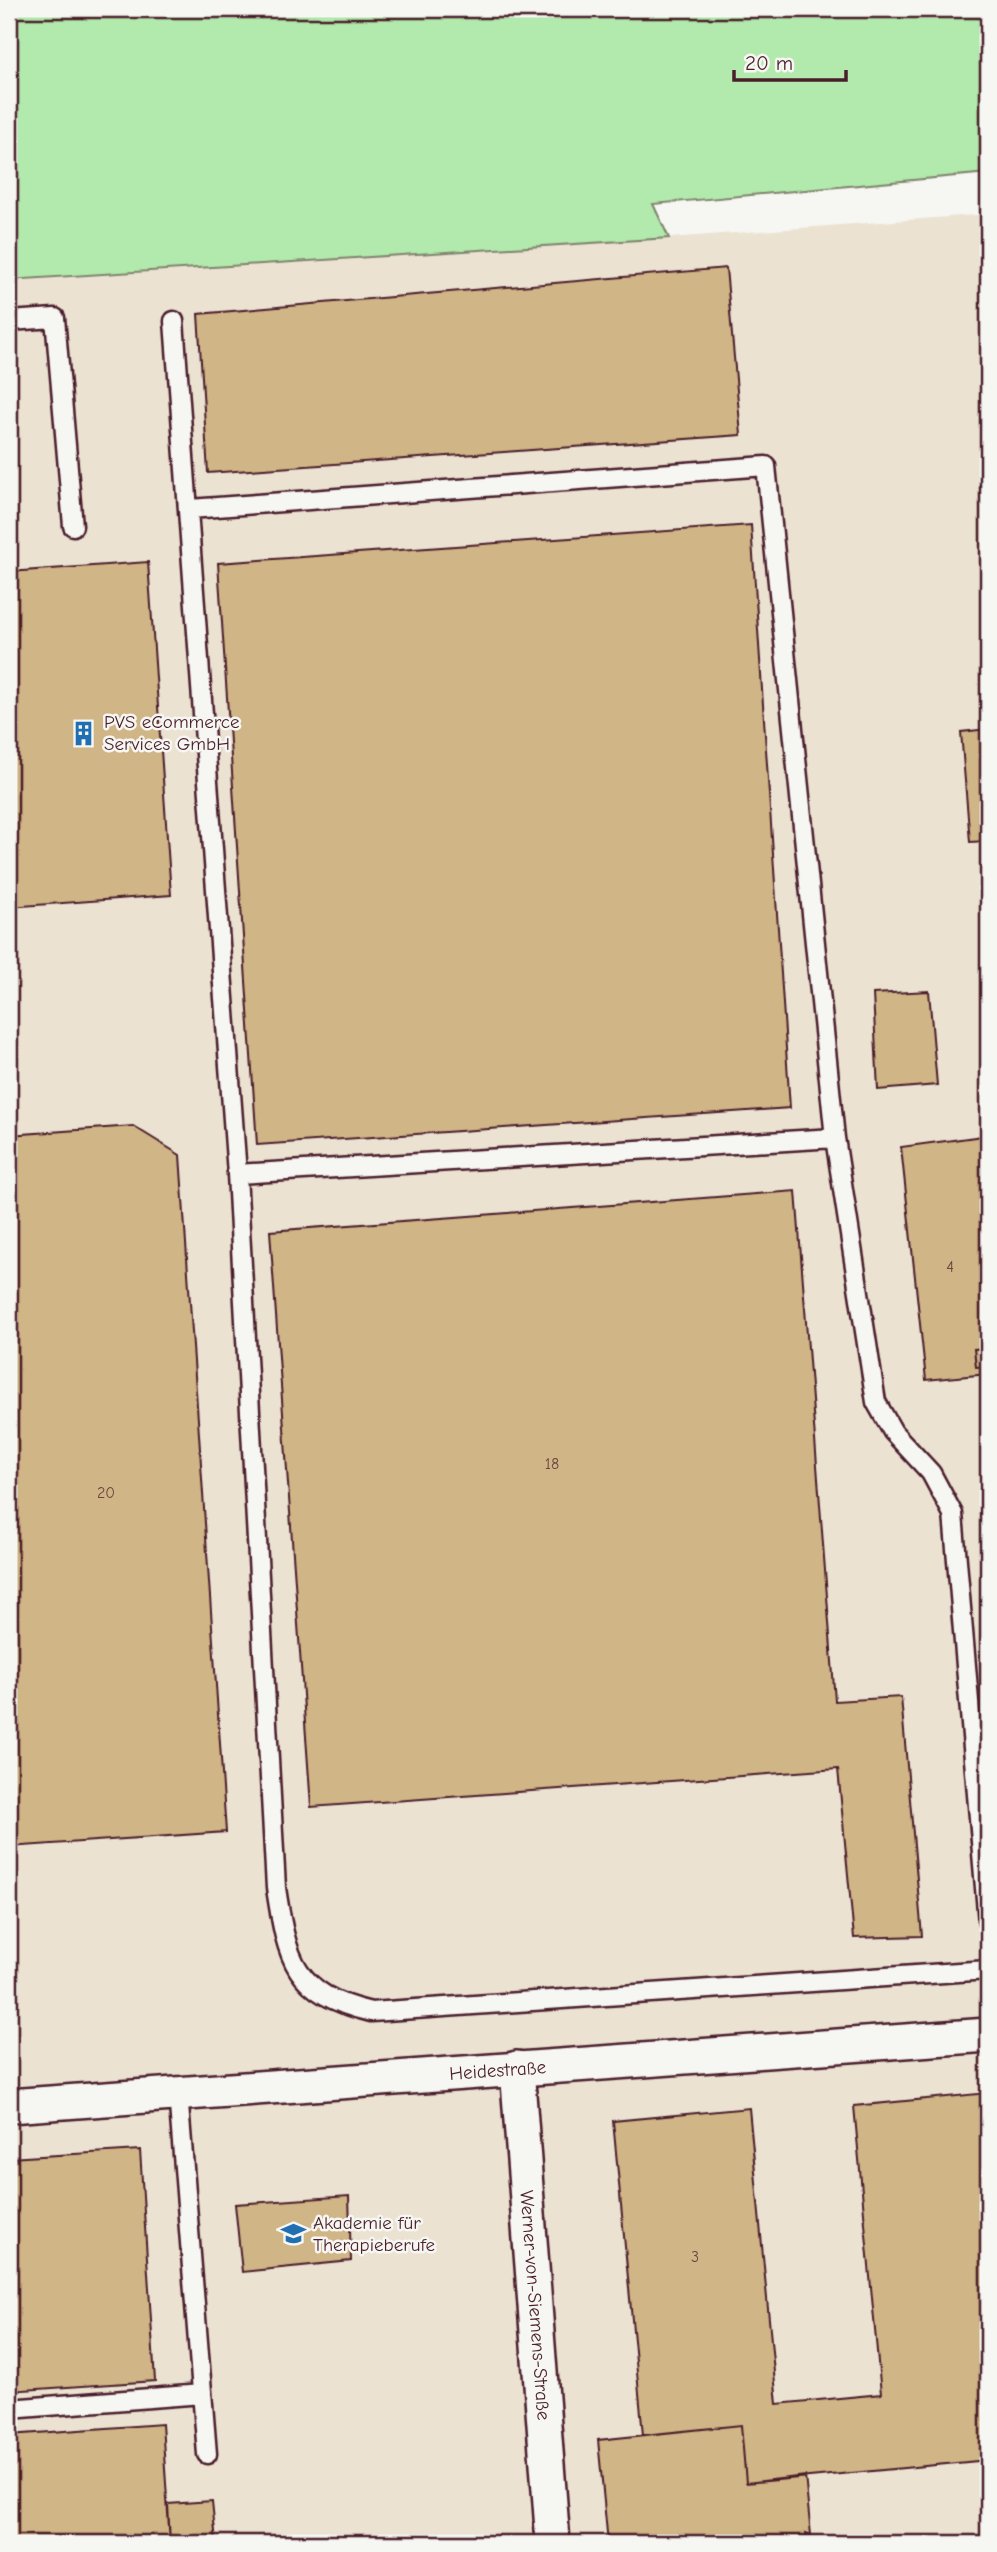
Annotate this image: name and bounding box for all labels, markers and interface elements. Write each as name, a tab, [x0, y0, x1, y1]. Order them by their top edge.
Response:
scale bar	[734, 38, 846, 82]
text: 20 m	[745, 51, 793, 75]
place label: PVS eCommerce Services GmbH	[104, 711, 240, 755]
building icon: PVS eCommerce Services GmbH	[70, 719, 98, 747]
house number: 4	[946, 1258, 954, 1276]
house number: 18	[545, 1455, 559, 1473]
house number: 20	[97, 1484, 115, 1502]
street label: Heidestraße	[449, 2056, 547, 2085]
street label: Werner-von-Siemens-Straße	[515, 2189, 555, 2421]
place label: Akademie für Therapieberufe	[313, 2212, 435, 2256]
school or university icon: Akademie für Therapieberufe	[279, 2220, 307, 2248]
house number: 3	[691, 2248, 699, 2266]

